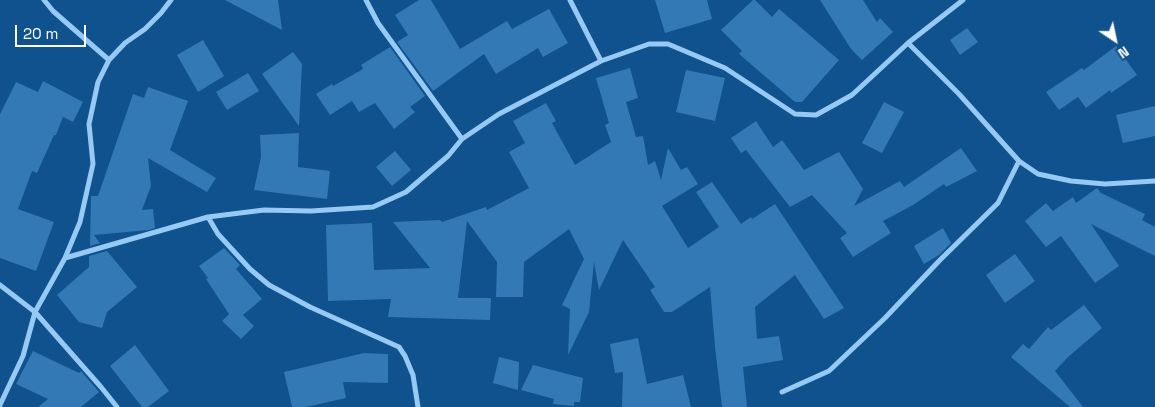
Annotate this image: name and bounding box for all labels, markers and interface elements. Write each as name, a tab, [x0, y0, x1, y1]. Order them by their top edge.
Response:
scale bar	[18, 15, 89, 47]
north arrow	[1090, 15, 1140, 65]
text: 20 m	[23, 24, 58, 43]
text: N	[1114, 42, 1132, 63]

